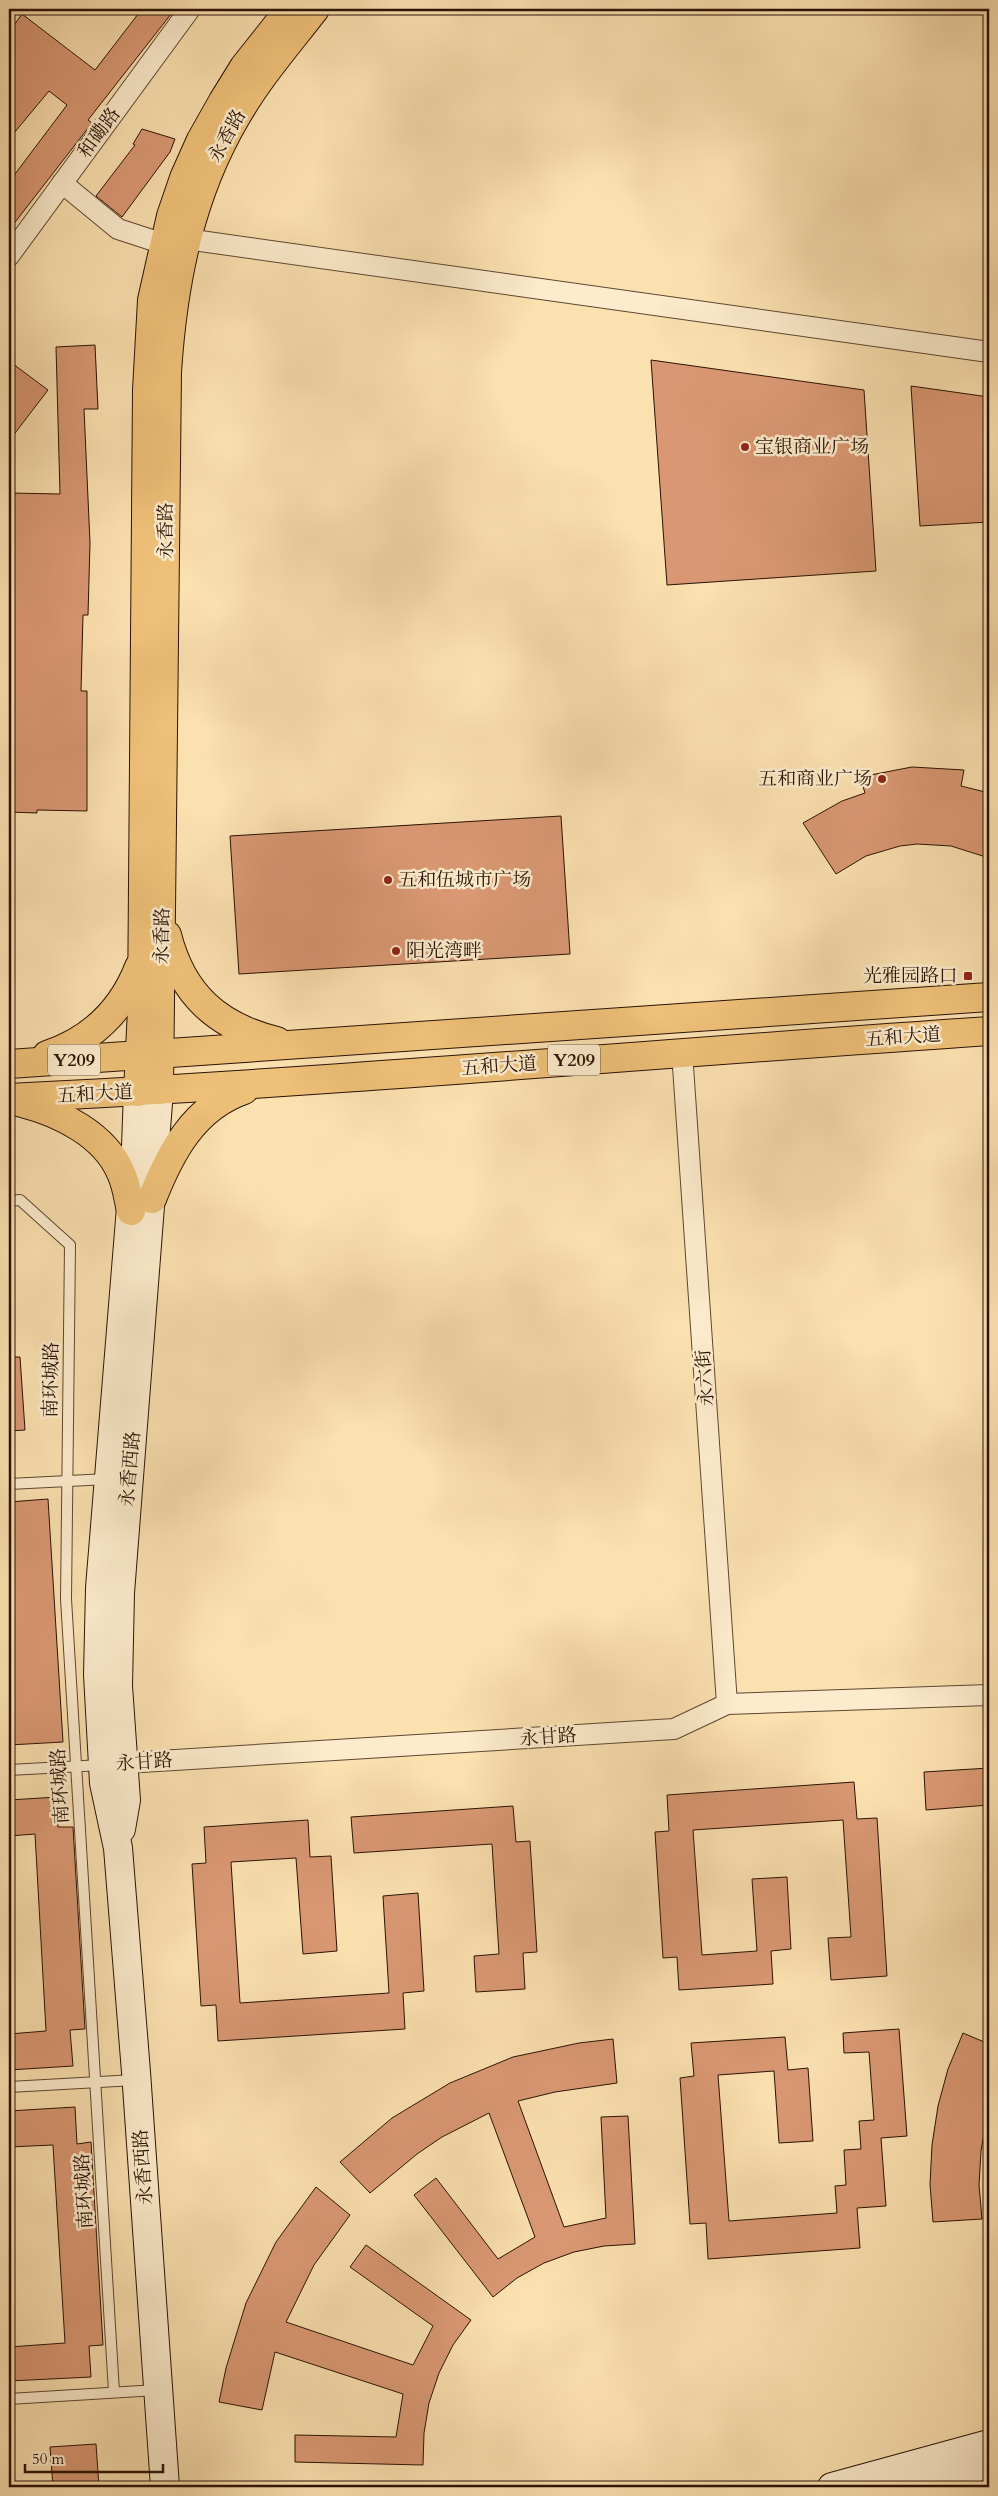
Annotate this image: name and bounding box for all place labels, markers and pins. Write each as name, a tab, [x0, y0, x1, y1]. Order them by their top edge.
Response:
place label: 宝银商业广场	[755, 434, 869, 460]
marker: 宝银商业广场	[739, 441, 751, 453]
place label: 五和商业广场	[758, 766, 872, 792]
marker: 五和商业广场	[876, 773, 888, 785]
place label: 五和伍城市广场	[398, 867, 531, 893]
marker: 五和伍城市广场	[382, 874, 394, 886]
place label: 阳光湾畔	[406, 938, 482, 964]
marker: 阳光湾畔	[390, 945, 402, 957]
place label: 光雅园路口	[863, 963, 958, 989]
marker: 光雅园路口	[962, 970, 974, 982]

